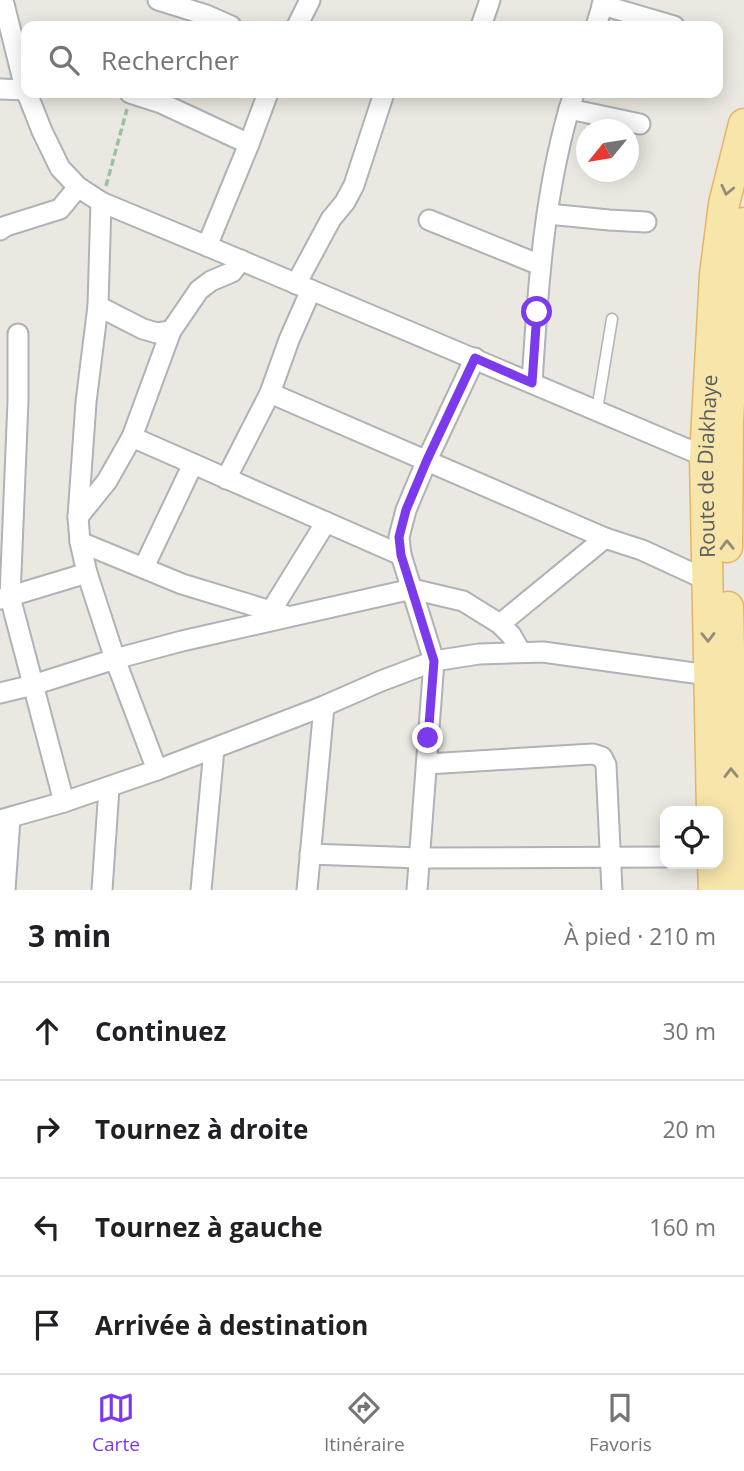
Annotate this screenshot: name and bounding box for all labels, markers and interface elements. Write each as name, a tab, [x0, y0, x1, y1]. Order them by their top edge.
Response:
search box	[21, 21, 723, 98]
icon: search	[45, 41, 83, 79]
text: Rechercher	[101, 42, 239, 78]
north arrow	[576, 119, 639, 182]
one-way arrow	[721, 184, 736, 196]
route start	[521, 296, 552, 327]
street label: Route de Diakhaye	[691, 374, 724, 558]
one-way arrow	[719, 540, 735, 550]
one-way arrow	[700, 632, 716, 643]
route end	[412, 722, 443, 753]
one-way arrow	[724, 767, 739, 778]
map controls	[660, 806, 723, 869]
button: locate	[660, 806, 723, 869]
text: 3 min	[28, 915, 111, 956]
text: À pied · 210 m	[564, 920, 716, 952]
icon: ahead	[28, 1012, 66, 1050]
text: Continuez	[95, 1013, 226, 1049]
text: 30 m	[662, 1015, 716, 1047]
icon: right	[28, 1110, 66, 1148]
text: Tournez à droite	[95, 1111, 308, 1147]
text: 20 m	[662, 1113, 716, 1145]
icon: left	[28, 1208, 66, 1246]
text: Tournez à gauche	[95, 1209, 323, 1245]
text: 160 m	[649, 1211, 716, 1243]
icon: arrive	[28, 1306, 66, 1344]
text: Arrivée à destination	[95, 1307, 368, 1343]
tab: Carte	[92, 1389, 140, 1457]
tab: Itinéraire	[324, 1389, 405, 1457]
tab: Favoris	[589, 1389, 652, 1457]

